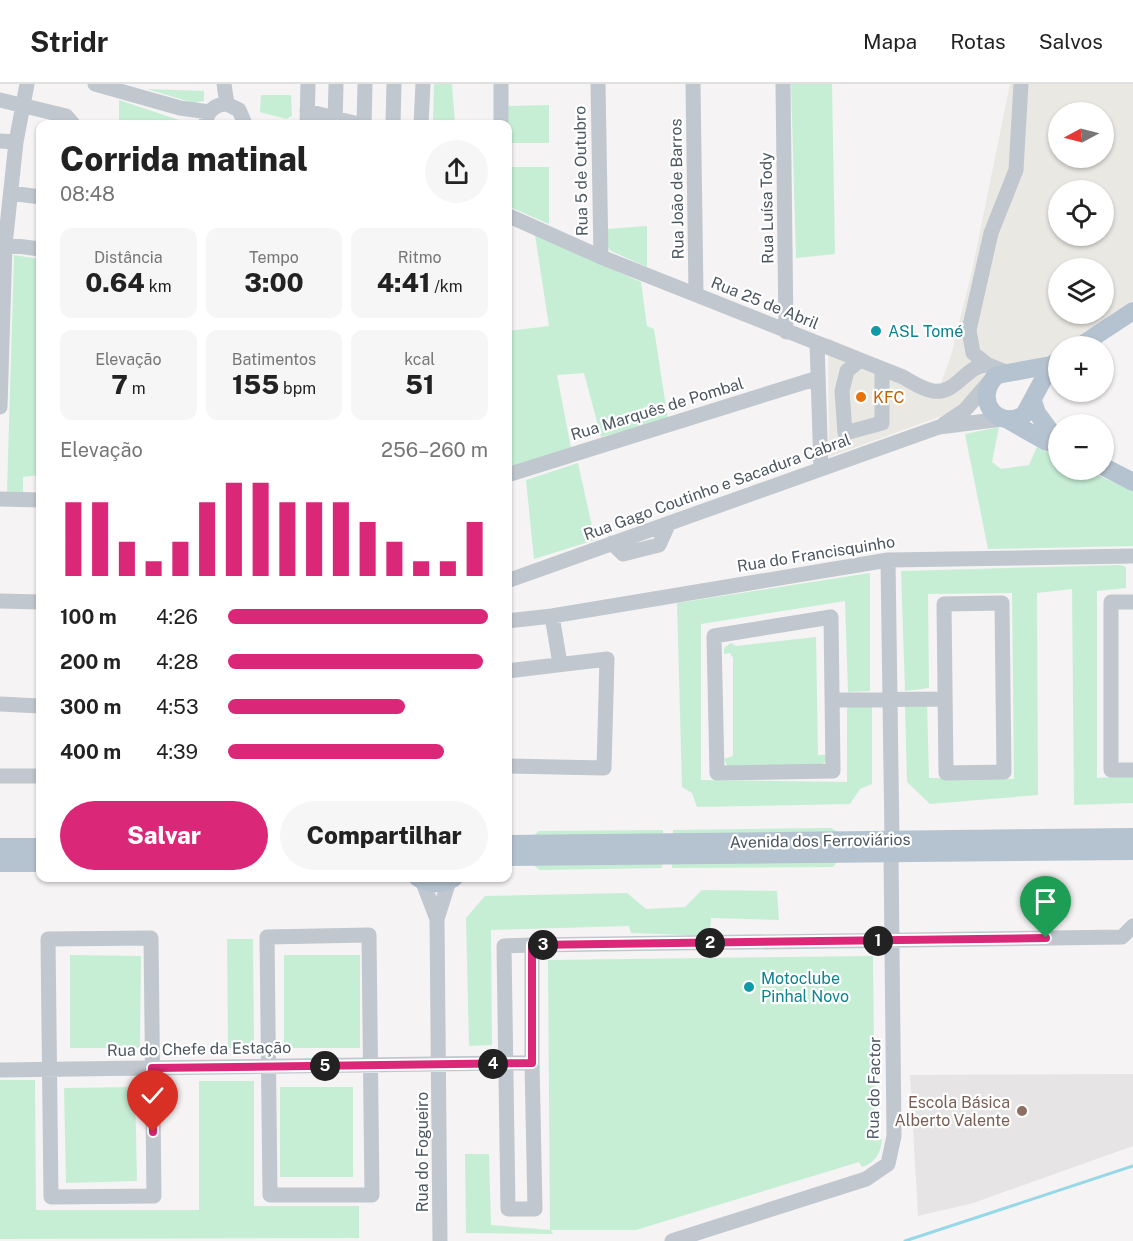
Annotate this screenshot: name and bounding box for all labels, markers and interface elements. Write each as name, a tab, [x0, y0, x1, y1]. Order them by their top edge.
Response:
text: Stridr	[30, 25, 108, 58]
text: Mapa	[863, 29, 917, 54]
text: Rotas	[950, 29, 1006, 54]
text: Salvos	[1039, 29, 1103, 54]
north arrow	[1048, 102, 1114, 168]
map controls	[1048, 102, 1114, 480]
street label: Rua 5 de Outubro	[570, 106, 592, 236]
street label: Rua João de Barros	[666, 118, 688, 260]
text: Corrida matinal	[60, 140, 308, 178]
button: share	[425, 140, 488, 203]
street label: Rua Luísa Tody	[757, 152, 777, 264]
button: locate	[1048, 180, 1114, 246]
text: 08:48	[60, 182, 115, 206]
text: Distância	[94, 248, 163, 267]
text: Tempo	[249, 248, 299, 267]
text: Ritmo	[398, 248, 442, 267]
button: layers	[1048, 258, 1114, 324]
text: 0.64	[85, 267, 145, 298]
text: 3:00	[244, 267, 304, 298]
text: 4:41	[377, 267, 430, 298]
street label: Rua 25 de Abril	[708, 273, 822, 333]
text: km	[145, 277, 171, 296]
text: /km	[430, 277, 463, 296]
place label: ASL Tomé	[888, 322, 963, 341]
marker: ASL Tomé	[869, 324, 883, 338]
button: +	[1048, 336, 1114, 402]
text: Elevação	[95, 350, 161, 369]
text: Batimentos	[232, 350, 316, 369]
text: kcal	[404, 350, 435, 369]
text: 7	[111, 369, 128, 400]
text: 155	[232, 369, 279, 400]
text: 51	[405, 369, 434, 400]
street label: Rua Marquês de Pombal	[568, 374, 746, 444]
text: m	[128, 379, 145, 398]
text: bpm	[279, 379, 316, 398]
place label: KFC	[873, 388, 904, 407]
marker: KFC	[854, 390, 868, 404]
button: −	[1048, 414, 1114, 480]
street label: Rua Gago Coutinho e Sacadura Cabral	[581, 430, 853, 544]
text: Elevação	[60, 438, 143, 462]
text: 256–260 m	[381, 438, 488, 462]
street label: Rua do Francisquinho	[736, 532, 896, 576]
text: 100 m	[60, 605, 117, 629]
text: 4:26	[156, 605, 198, 629]
text: 200 m	[60, 650, 121, 674]
text: 4:28	[156, 650, 198, 674]
text: 300 m	[60, 695, 121, 719]
text: 4:53	[156, 695, 199, 719]
text: 400 m	[60, 740, 121, 764]
text: 4:39	[156, 740, 198, 764]
button: Salvar	[60, 801, 268, 870]
button: Compartilhar	[280, 801, 488, 870]
street label: Avenida dos Ferroviários	[729, 830, 911, 852]
pin	[1020, 876, 1071, 938]
icon: arrive	[1029, 885, 1062, 918]
pin: 1	[863, 926, 893, 956]
pin: 2	[695, 928, 725, 958]
pin: 3	[528, 930, 558, 960]
text: 1	[875, 931, 881, 950]
text: 2	[705, 933, 715, 952]
text: 3	[538, 935, 548, 954]
place label: Motoclube Pinhal Novo	[761, 969, 849, 1006]
marker: Motoclube Pinhal Novo	[742, 980, 756, 994]
street label: Rua do Factor	[864, 1036, 884, 1140]
street label: Rua do Chefe da Estação	[107, 1038, 291, 1060]
pin: 4	[478, 1049, 508, 1079]
pin: 5	[310, 1051, 340, 1081]
text: 4	[488, 1054, 498, 1073]
text: 5	[320, 1056, 330, 1075]
pin	[127, 1070, 178, 1132]
icon: check	[136, 1079, 169, 1112]
street label: Rua do Fogueiro	[413, 1092, 432, 1212]
place label: Escola Básica Alberto Valente	[894, 1093, 1010, 1130]
marker: Escola Básica Alberto Valente	[1015, 1104, 1029, 1118]

